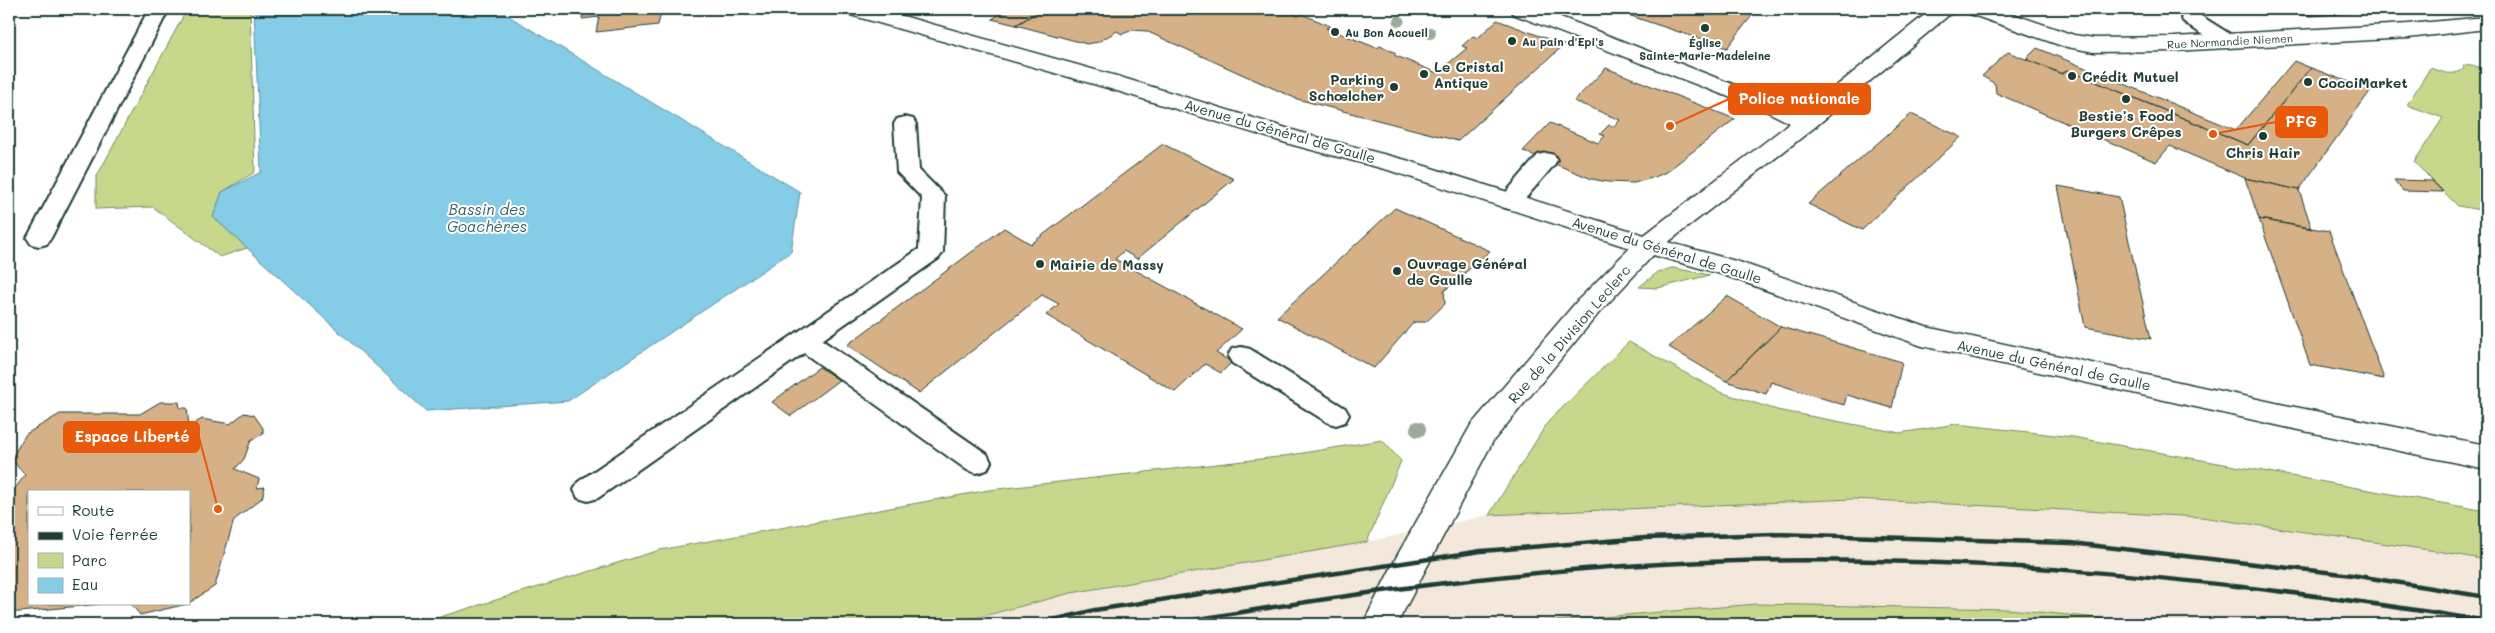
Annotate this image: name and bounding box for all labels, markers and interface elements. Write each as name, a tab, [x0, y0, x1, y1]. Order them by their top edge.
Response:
marker: Église Sainte-Marie-Madeleine	[1699, 22, 1711, 34]
place label: Au Bon Accueil	[1345, 25, 1428, 40]
marker: Au Bon Accueil	[1329, 26, 1341, 38]
street label: Rue Normandie Niemen	[2167, 30, 2293, 52]
place label: Au pain d'Epi's	[1522, 34, 1604, 49]
marker: Au pain d'Epi's	[1506, 35, 1518, 47]
place label: Église Sainte-Marie-Madeleine	[1639, 35, 1771, 63]
place label: Le Cristal Antique	[1434, 57, 1504, 92]
place label: Crédit Mutuel	[2082, 67, 2179, 86]
marker: Le Cristal Antique	[1418, 68, 1430, 80]
place label: Parking Schœlcher	[1309, 70, 1384, 105]
marker: Crédit Mutuel	[2066, 70, 2078, 82]
place label: CocciMarket	[2318, 73, 2408, 92]
marker: CocciMarket	[2302, 76, 2314, 88]
marker: Parking Schœlcher	[1388, 81, 1400, 93]
callout: Police nationale	[1729, 84, 1870, 114]
text: Police nationale	[1738, 88, 1860, 108]
marker: Bestie’s Food Burgers Crêpes	[2120, 93, 2132, 105]
street label: Avenue du Général de Gaulle	[1182, 95, 1378, 167]
place label: Bestie’s Food Burgers Crêpes	[2070, 106, 2182, 141]
callout: PFG	[2276, 107, 2327, 137]
text: PFG	[2285, 111, 2317, 131]
marker: Chris Hair	[2257, 130, 2269, 142]
place label: Chris Hair	[2226, 143, 2300, 162]
water label: Bassin des Goachères	[447, 199, 527, 236]
street label: Avenue du Général de Gaulle	[1570, 212, 1764, 288]
place label: Ouvrage Général de Gaulle	[1407, 254, 1527, 289]
place label: Mairie de Massy	[1050, 255, 1164, 274]
marker: Mairie de Massy	[1034, 258, 1046, 270]
street label: Rue de la Division Leclerc	[1504, 261, 1634, 407]
marker: Ouvrage Général de Gaulle	[1391, 265, 1403, 277]
street label: Avenue du Général de Gaulle	[1955, 335, 2153, 395]
callout: Espace Liberté	[64, 422, 199, 452]
text: Espace Liberté	[75, 426, 189, 446]
legend	[28, 490, 190, 606]
text: Route	[72, 500, 115, 520]
text: Voie ferrée	[72, 524, 158, 544]
text: Parc	[72, 550, 107, 570]
text: Eau	[72, 574, 98, 594]

